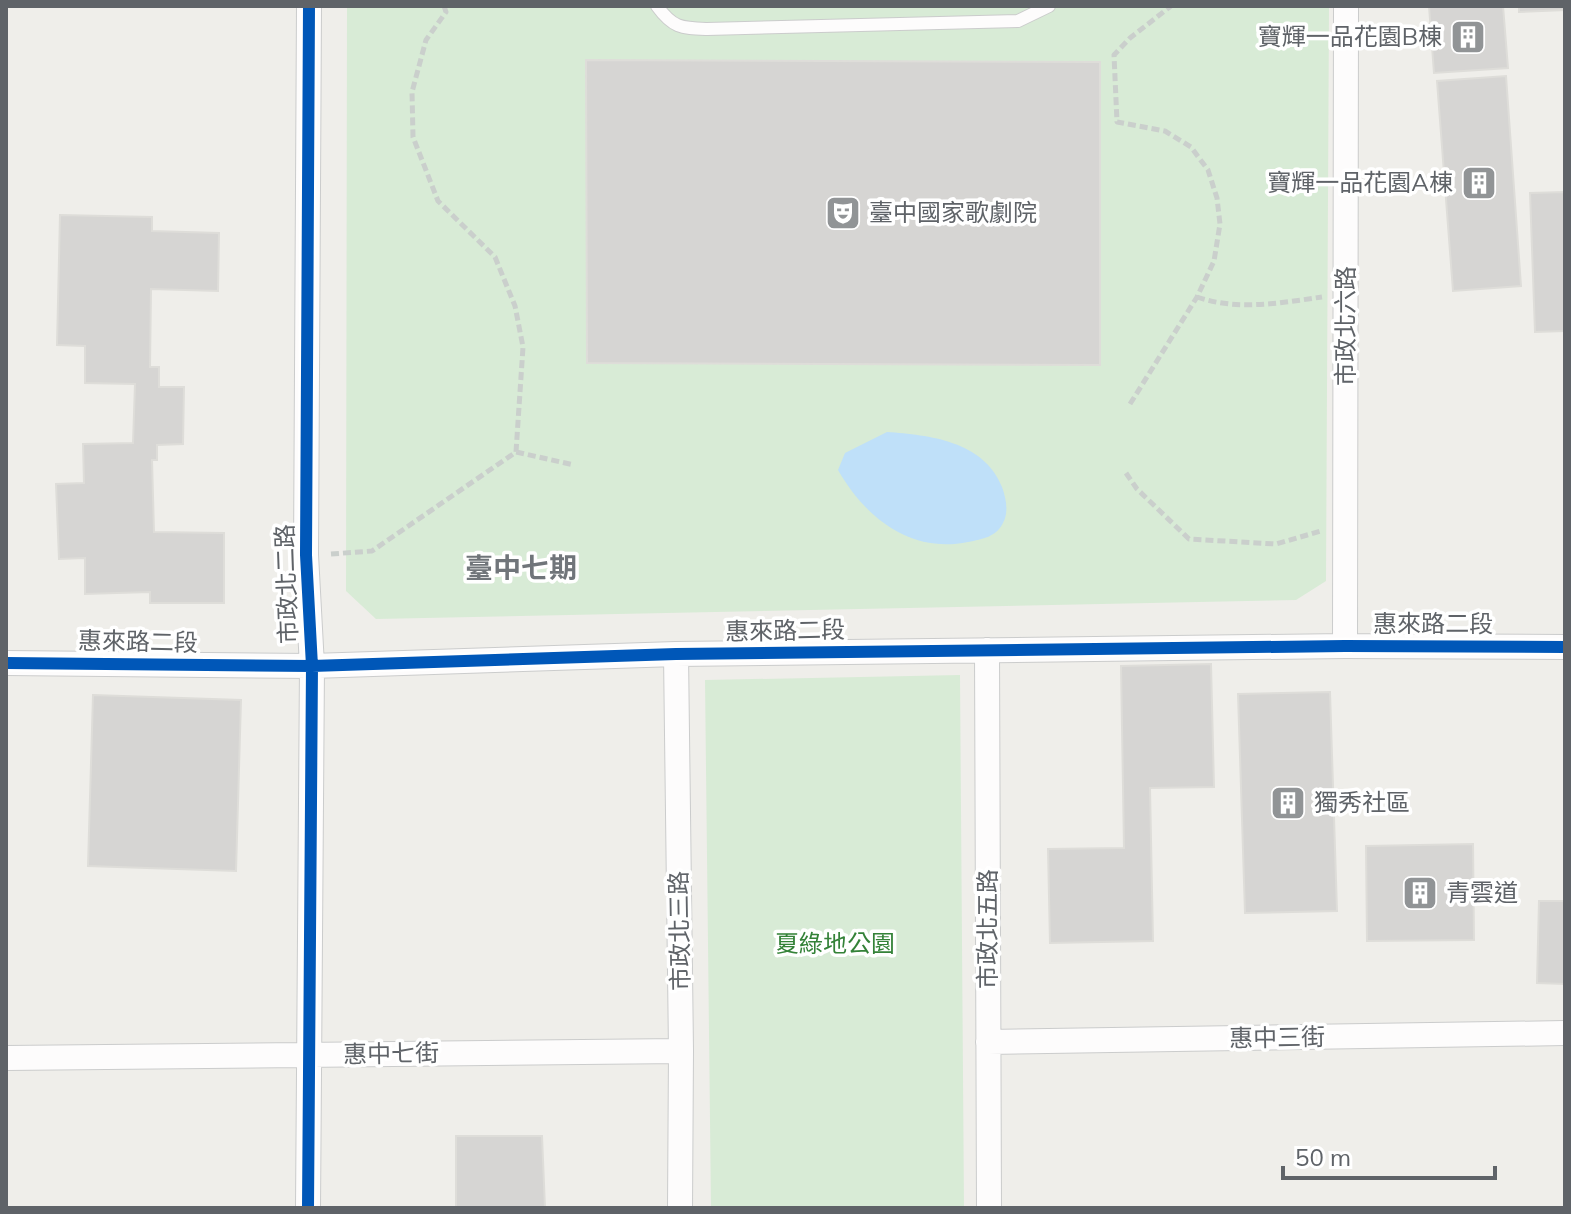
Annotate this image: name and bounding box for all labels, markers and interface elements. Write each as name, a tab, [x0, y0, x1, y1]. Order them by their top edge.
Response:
building icon: 寶輝一品花園B棟	[1449, 18, 1487, 56]
place label: 寶輝一品花園B棟	[1258, 21, 1442, 51]
building icon: 寶輝一品花園A棟	[1460, 164, 1498, 202]
place label: 寶輝一品花園A棟	[1267, 167, 1453, 197]
theatre icon: 臺中國家歌劇院	[824, 194, 862, 232]
place label: 臺中國家歌劇院	[869, 197, 1037, 227]
street label: 市政北六路	[1330, 266, 1360, 386]
street label: 市政北二路	[269, 524, 303, 645]
district label: 臺中七期	[465, 550, 577, 585]
street label: 惠來路二段	[1373, 608, 1493, 638]
street label: 惠來路二段	[725, 614, 845, 646]
street label: 惠來路二段	[78, 625, 198, 657]
building icon: 獨秀社區	[1269, 784, 1307, 822]
place label: 獨秀社區	[1314, 787, 1410, 817]
street label: 市政北五路	[972, 869, 1002, 989]
street label: 市政北三路	[663, 871, 695, 991]
building icon: 青雲道	[1401, 874, 1439, 912]
place label: 青雲道	[1446, 877, 1518, 907]
park label: 夏綠地公園	[775, 928, 895, 958]
street label: 惠中三街	[1229, 1021, 1325, 1053]
street label: 惠中七街	[343, 1037, 439, 1069]
scale bar	[1283, 1130, 1495, 1180]
text: 50 m	[1295, 1142, 1351, 1172]

